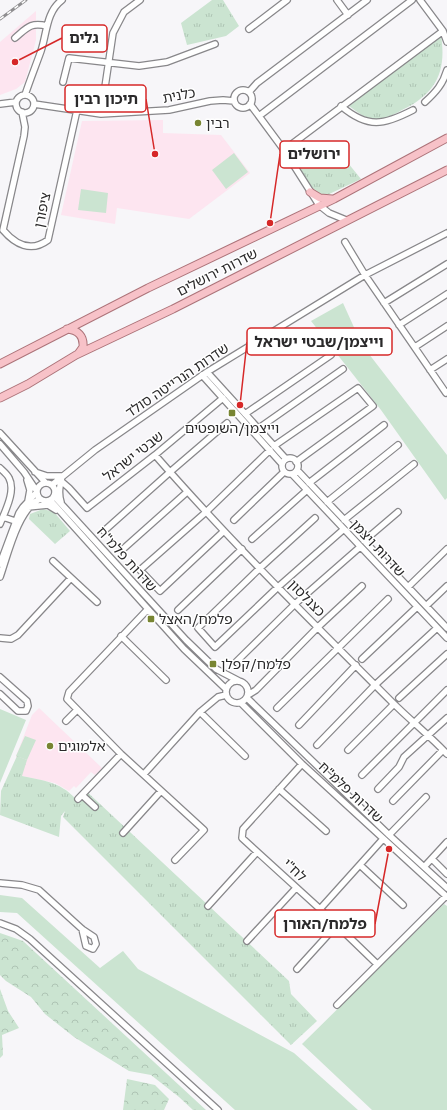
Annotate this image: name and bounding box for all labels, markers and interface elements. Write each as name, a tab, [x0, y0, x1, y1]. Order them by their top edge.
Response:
callout: גלים	[62, 25, 107, 52]
text: גלים	[69, 28, 99, 46]
street label: כלנית	[161, 83, 197, 106]
callout: תיכון רבין	[65, 85, 146, 112]
text: תיכון רבין	[74, 89, 138, 107]
place label: רבין	[206, 114, 230, 131]
marker: רבין	[193, 118, 203, 128]
callout: ירושלים	[280, 141, 349, 168]
text: ירושלים	[287, 144, 341, 162]
street label: ציפורן	[29, 190, 54, 229]
street label: שדרות ירושלים	[174, 244, 260, 299]
callout: וייצמן/שבטי ישראל	[247, 328, 392, 355]
text: וייצמן/שבטי ישראל	[254, 332, 384, 350]
street label: שדרות הנרייטה סולד	[122, 339, 232, 420]
marker: וייצמן/השופטים	[227, 408, 237, 418]
place label: וייצמן/השופטים	[185, 419, 279, 436]
street label: שבטי ישראל	[99, 427, 166, 484]
street label: שדרות ויצמן	[348, 516, 409, 580]
street label: שדרות פלמ"ח	[94, 523, 161, 595]
street label: כצנלסון	[285, 576, 329, 620]
place label: פלמח/האצל	[159, 610, 233, 627]
marker: פלמח/האצל	[146, 614, 156, 624]
place label: פלמח/קפלן	[221, 655, 291, 672]
marker: פלמח/קפלן	[208, 659, 218, 669]
place label: אלמוגים	[58, 737, 106, 754]
marker: אלמוגים	[45, 741, 55, 751]
street label: שדרות פלמ"ח	[316, 758, 387, 826]
street label: לח"י	[280, 854, 311, 885]
callout: פלמח/האורן	[275, 910, 375, 937]
text: פלמח/האורן	[283, 914, 367, 932]

